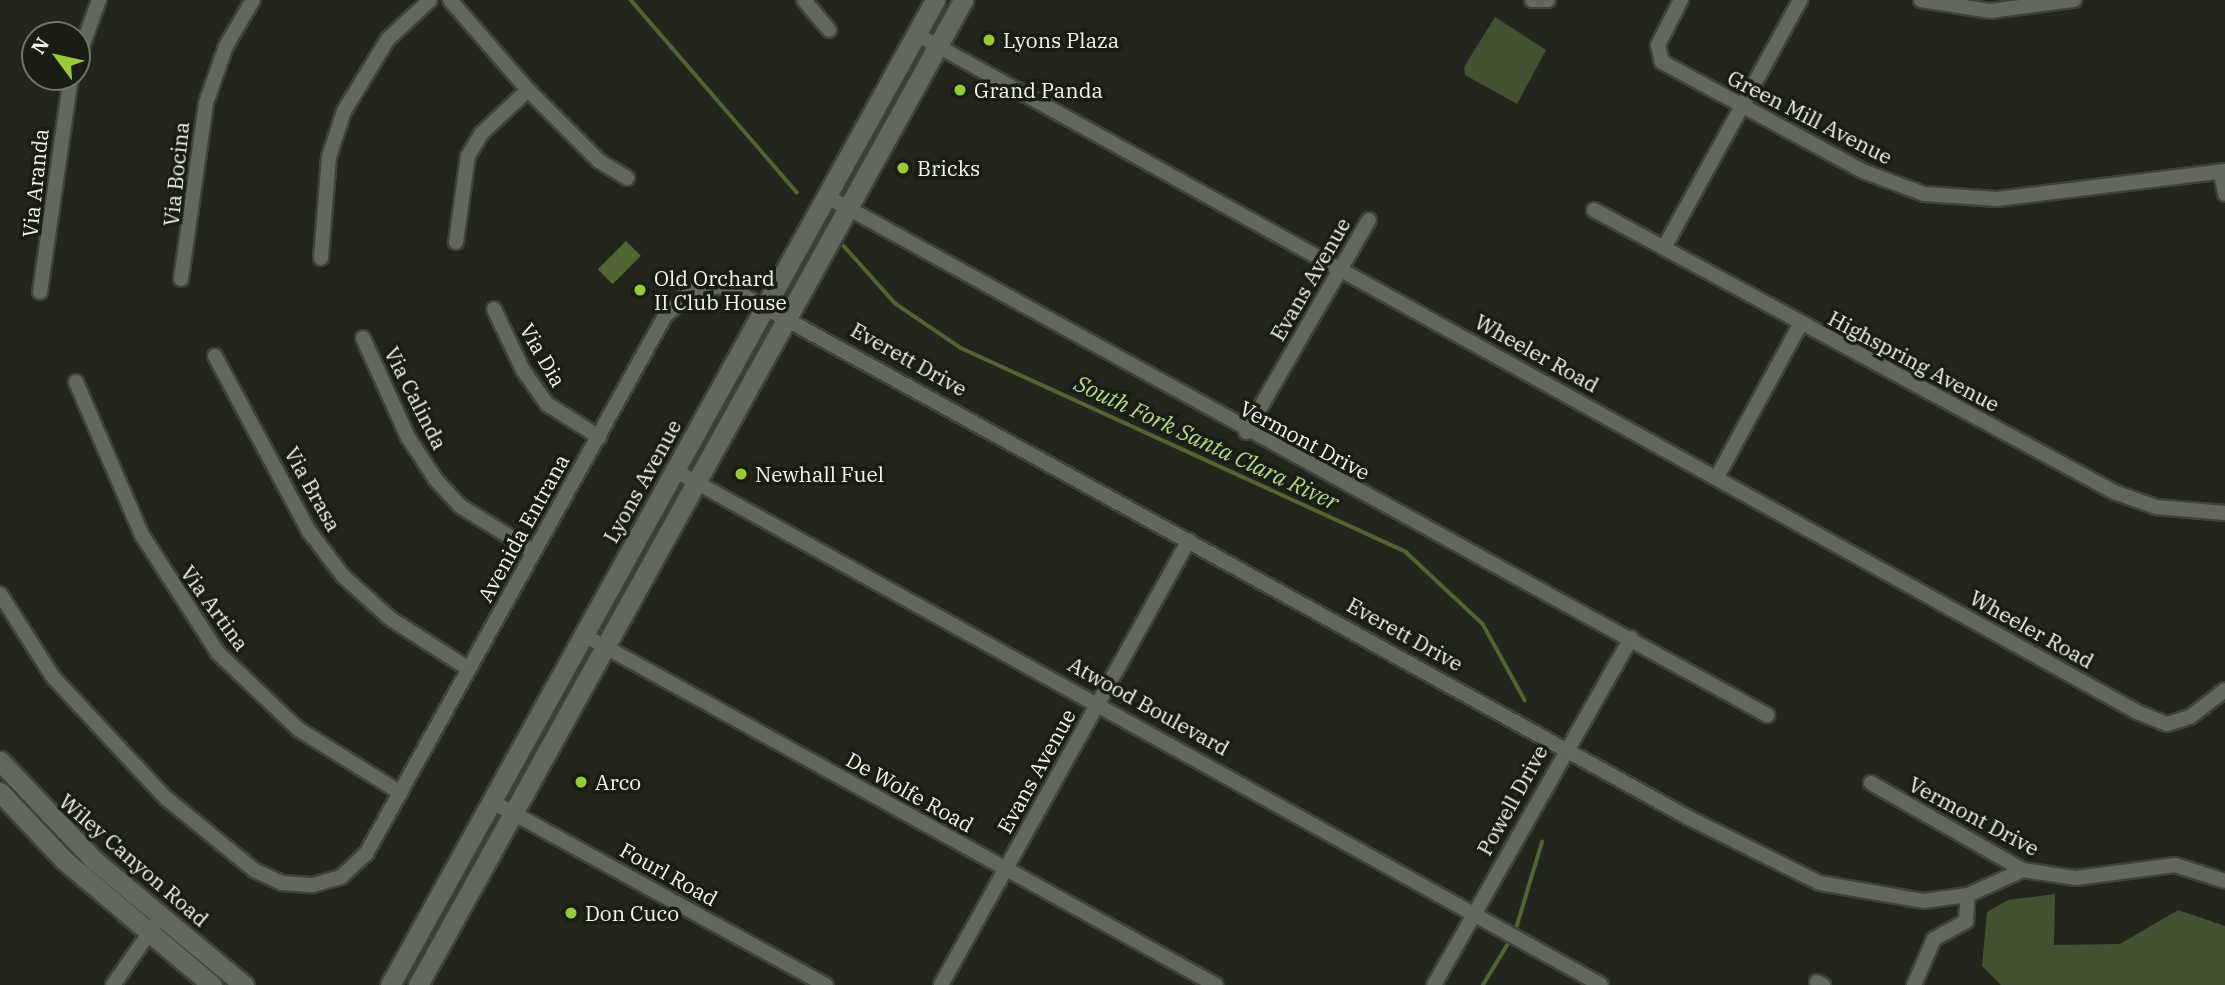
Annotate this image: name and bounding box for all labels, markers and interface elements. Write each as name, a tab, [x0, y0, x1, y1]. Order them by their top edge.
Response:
north arrow	[21, 21, 91, 91]
place label: Lyons Plaza	[1003, 27, 1119, 53]
marker: Lyons Plaza	[981, 32, 997, 48]
text: N	[26, 33, 54, 58]
street label: Green Mill Avenue	[1723, 65, 1897, 169]
place label: Grand Panda	[974, 77, 1103, 103]
marker: Grand Panda	[952, 82, 968, 98]
street label: Via Bocina	[158, 121, 194, 227]
street label: Via Aranda	[17, 127, 53, 239]
place label: Bricks	[917, 155, 980, 181]
marker: Bricks	[895, 160, 911, 176]
street label: Evans Avenue	[1265, 213, 1355, 345]
place label: Old Orchard II Club House	[654, 265, 787, 315]
marker: Old Orchard II Club House	[632, 282, 648, 298]
street label: Highspring Avenue	[1824, 305, 2004, 417]
street label: Wheeler Road	[1471, 309, 1603, 397]
street label: Everett Drive	[847, 317, 971, 401]
street label: Via Dia	[515, 319, 571, 391]
street label: Via Calinda	[379, 342, 453, 454]
water label: South Fork Santa Clara River	[1070, 369, 1344, 515]
street label: Vermont Drive	[1236, 395, 1374, 485]
street label: Lyons Avenue	[598, 415, 686, 547]
street label: Via Brasa	[279, 442, 347, 536]
street label: Avenida Entrana	[472, 450, 574, 606]
place label: Newhall Fuel	[755, 461, 884, 487]
marker: Newhall Fuel	[733, 466, 749, 482]
street label: Via Artina	[176, 560, 254, 656]
street label: Wheeler Road	[1966, 585, 2098, 673]
street label: Everett Drive	[1343, 592, 1467, 676]
street label: Atwood Boulevard	[1064, 651, 1234, 761]
street label: Evans Avenue	[991, 704, 1081, 838]
street label: Powell Drive	[1471, 740, 1553, 860]
street label: De Wolfe Road	[842, 747, 978, 837]
place label: Arco	[595, 769, 641, 795]
street label: Vermont Drive	[1905, 771, 2043, 861]
marker: Arco	[573, 774, 589, 790]
street label: Wiley Canyon Road	[54, 788, 214, 932]
street label: Fourl Road	[616, 837, 722, 911]
place label: Don Cuco	[585, 900, 679, 926]
marker: Don Cuco	[563, 905, 579, 921]

